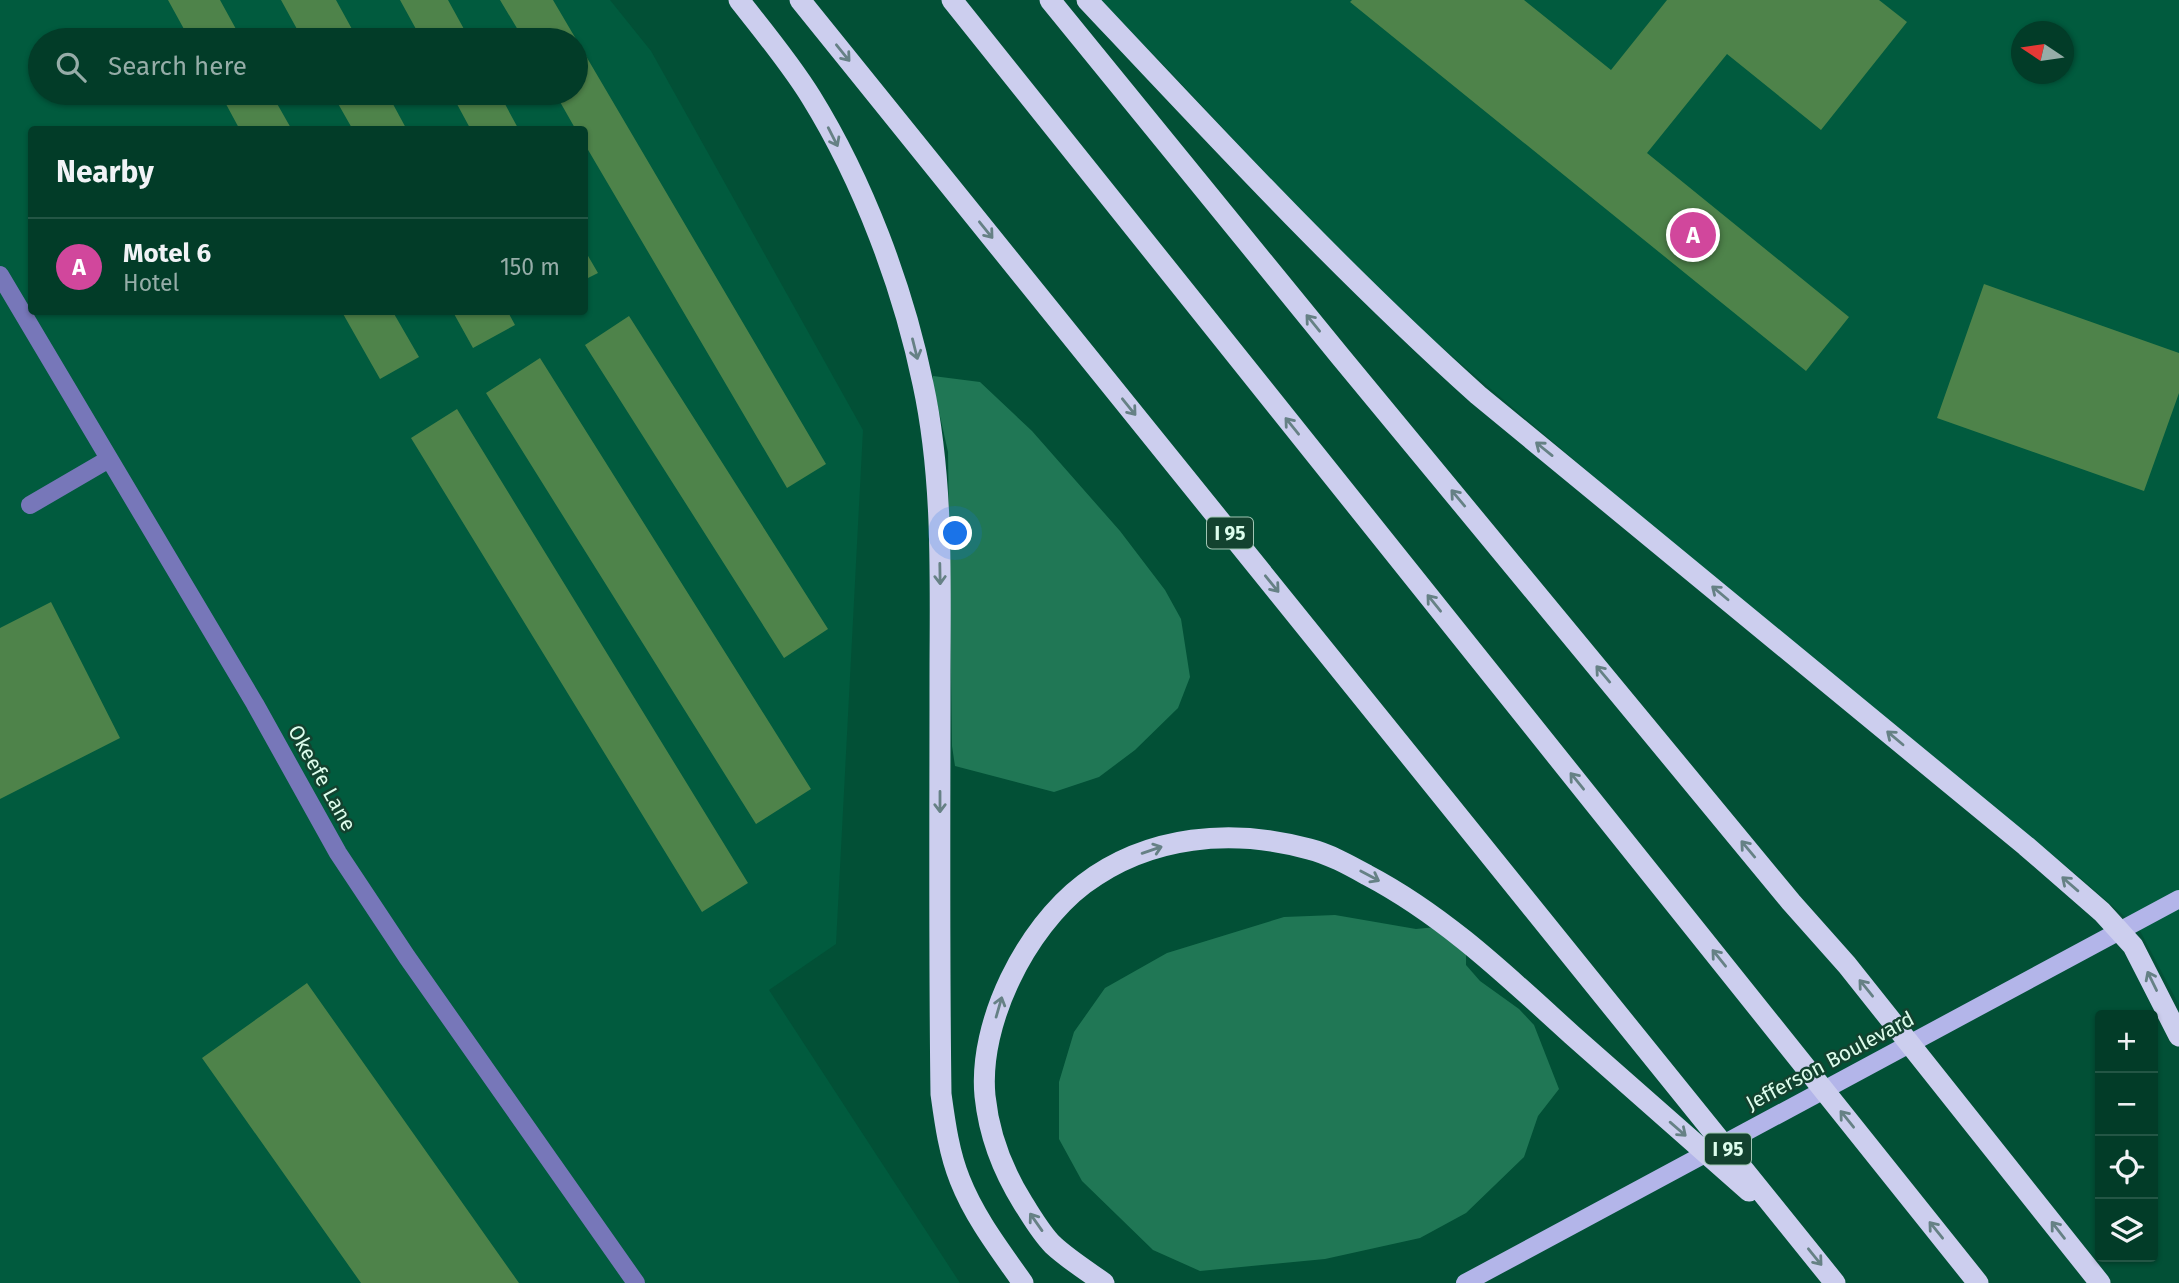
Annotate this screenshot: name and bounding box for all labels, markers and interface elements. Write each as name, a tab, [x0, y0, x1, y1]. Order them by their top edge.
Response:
north arrow	[2011, 21, 2074, 84]
search box	[28, 28, 588, 105]
one-way arrow	[835, 44, 850, 62]
icon: search	[52, 48, 90, 86]
text: Search here	[108, 51, 247, 82]
one-way arrow	[827, 126, 841, 147]
text: Nearby	[56, 154, 154, 190]
pin: A	[1670, 209, 1716, 261]
one-way arrow	[978, 220, 993, 239]
text: Motel 6	[123, 238, 211, 269]
text: A	[72, 253, 86, 281]
text: 150 m	[500, 253, 560, 281]
text: Hotel	[123, 269, 179, 297]
one-way arrow	[1306, 314, 1321, 332]
one-way arrow	[909, 337, 922, 360]
one-way arrow	[1121, 397, 1136, 415]
one-way arrow	[1285, 417, 1300, 435]
one-way arrow	[1536, 441, 1554, 456]
one-way arrow	[1450, 490, 1466, 508]
your location	[938, 516, 972, 550]
road number: I 95	[1207, 518, 1253, 548]
one-way arrow	[933, 563, 947, 586]
one-way arrow	[1264, 574, 1279, 592]
one-way arrow	[1711, 586, 1729, 601]
one-way arrow	[1427, 595, 1442, 613]
one-way arrow	[1595, 665, 1611, 683]
street label: Okeefe Lane	[282, 720, 362, 836]
one-way arrow	[1886, 730, 1904, 746]
one-way arrow	[1569, 772, 1584, 790]
one-way arrow	[933, 790, 947, 813]
one-way arrow	[1740, 840, 1756, 858]
one-way arrow	[1140, 843, 1162, 855]
one-way arrow	[1360, 870, 1380, 884]
one-way arrow	[2061, 876, 2079, 892]
one-way arrow	[1711, 950, 1727, 968]
one-way arrow	[2145, 971, 2159, 992]
one-way arrow	[1858, 980, 1874, 998]
one-way arrow	[994, 996, 1007, 1018]
street label: Jefferson Boulevard	[1741, 1006, 1919, 1116]
map controls	[2095, 1010, 2158, 1262]
button: +	[2095, 1010, 2158, 1073]
button: −	[2095, 1073, 2158, 1136]
one-way arrow	[1839, 1110, 1855, 1128]
one-way arrow	[1669, 1121, 1687, 1137]
road number: I 95	[1705, 1134, 1751, 1164]
button: locate	[2095, 1136, 2158, 1199]
button: layers	[2095, 1199, 2158, 1262]
one-way arrow	[1028, 1213, 1043, 1232]
one-way arrow	[1928, 1221, 1943, 1239]
one-way arrow	[2050, 1221, 2066, 1239]
one-way arrow	[1807, 1248, 1822, 1266]

